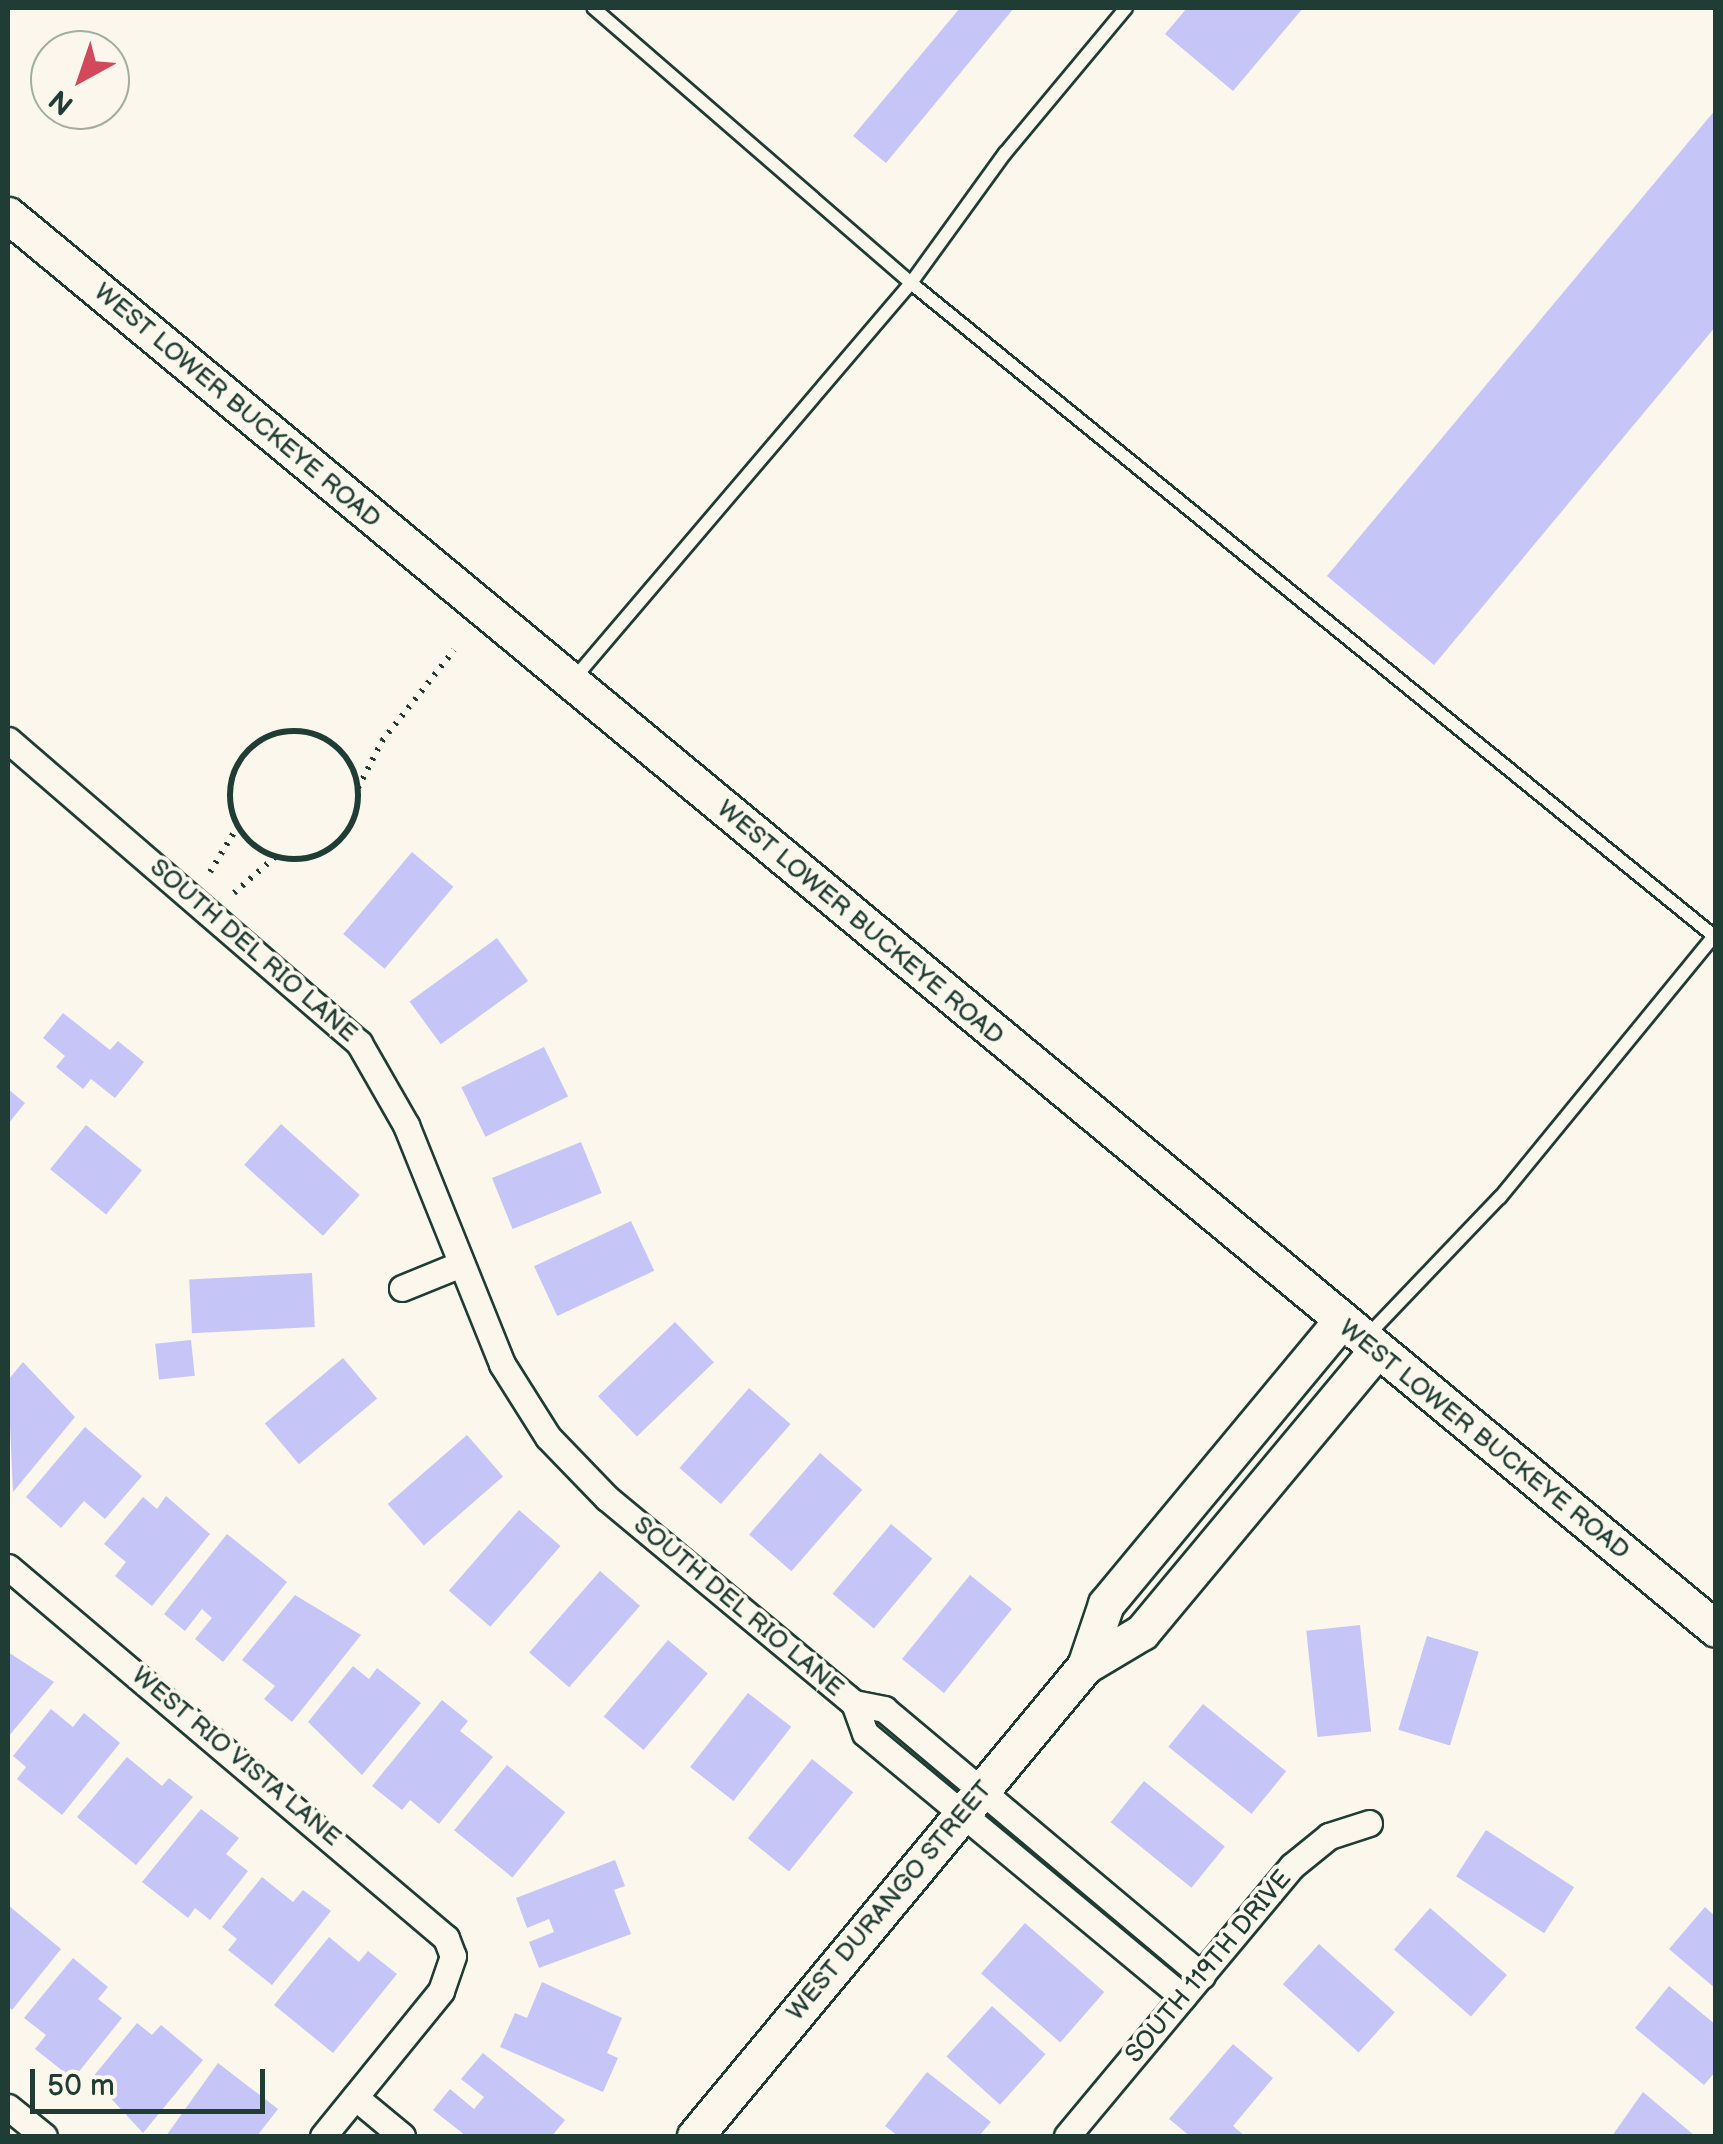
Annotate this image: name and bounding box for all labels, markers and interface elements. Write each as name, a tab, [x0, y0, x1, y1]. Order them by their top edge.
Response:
north arrow	[30, 30, 130, 130]
text: N	[43, 82, 80, 121]
street label: WEST LOWER BUCKEYE ROAD	[88, 277, 386, 535]
street label: WEST LOWER BUCKEYE ROAD	[711, 794, 1009, 1052]
street label: SOUTH DEL RIO LANE	[143, 853, 363, 1049]
street label: WEST LOWER BUCKEYE ROAD	[1333, 1314, 1635, 1566]
street label: SOUTH DEL RIO LANE	[627, 1510, 849, 1704]
street label: WEST RIO VISTA LANE	[125, 1661, 347, 1853]
street label: WEST DURANGO STREET	[781, 1775, 999, 2027]
street label: SOUTH 119TH DRIVE	[1120, 1865, 1298, 2069]
scale bar	[35, 2049, 270, 2111]
text: 50 m	[47, 2068, 115, 2104]

